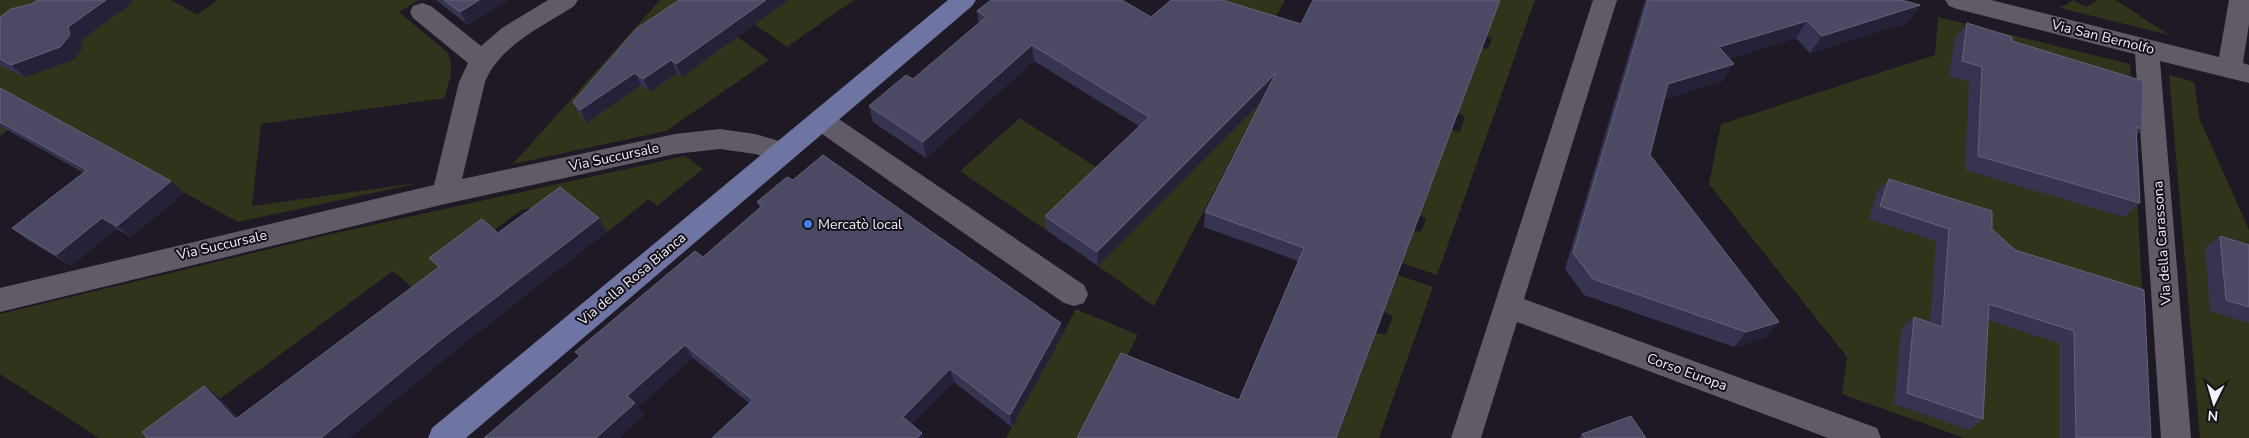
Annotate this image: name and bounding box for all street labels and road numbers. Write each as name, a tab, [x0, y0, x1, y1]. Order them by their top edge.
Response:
street label: Via San Bernolfo	[2049, 15, 2157, 59]
street label: Via Succursale	[566, 138, 661, 176]
street label: Via della Carassona	[2148, 180, 2176, 307]
street label: Via Succursale	[174, 225, 269, 265]
street label: Via della Rosa Bianca	[573, 228, 690, 330]
street label: Corso Europa	[1644, 349, 1730, 395]

